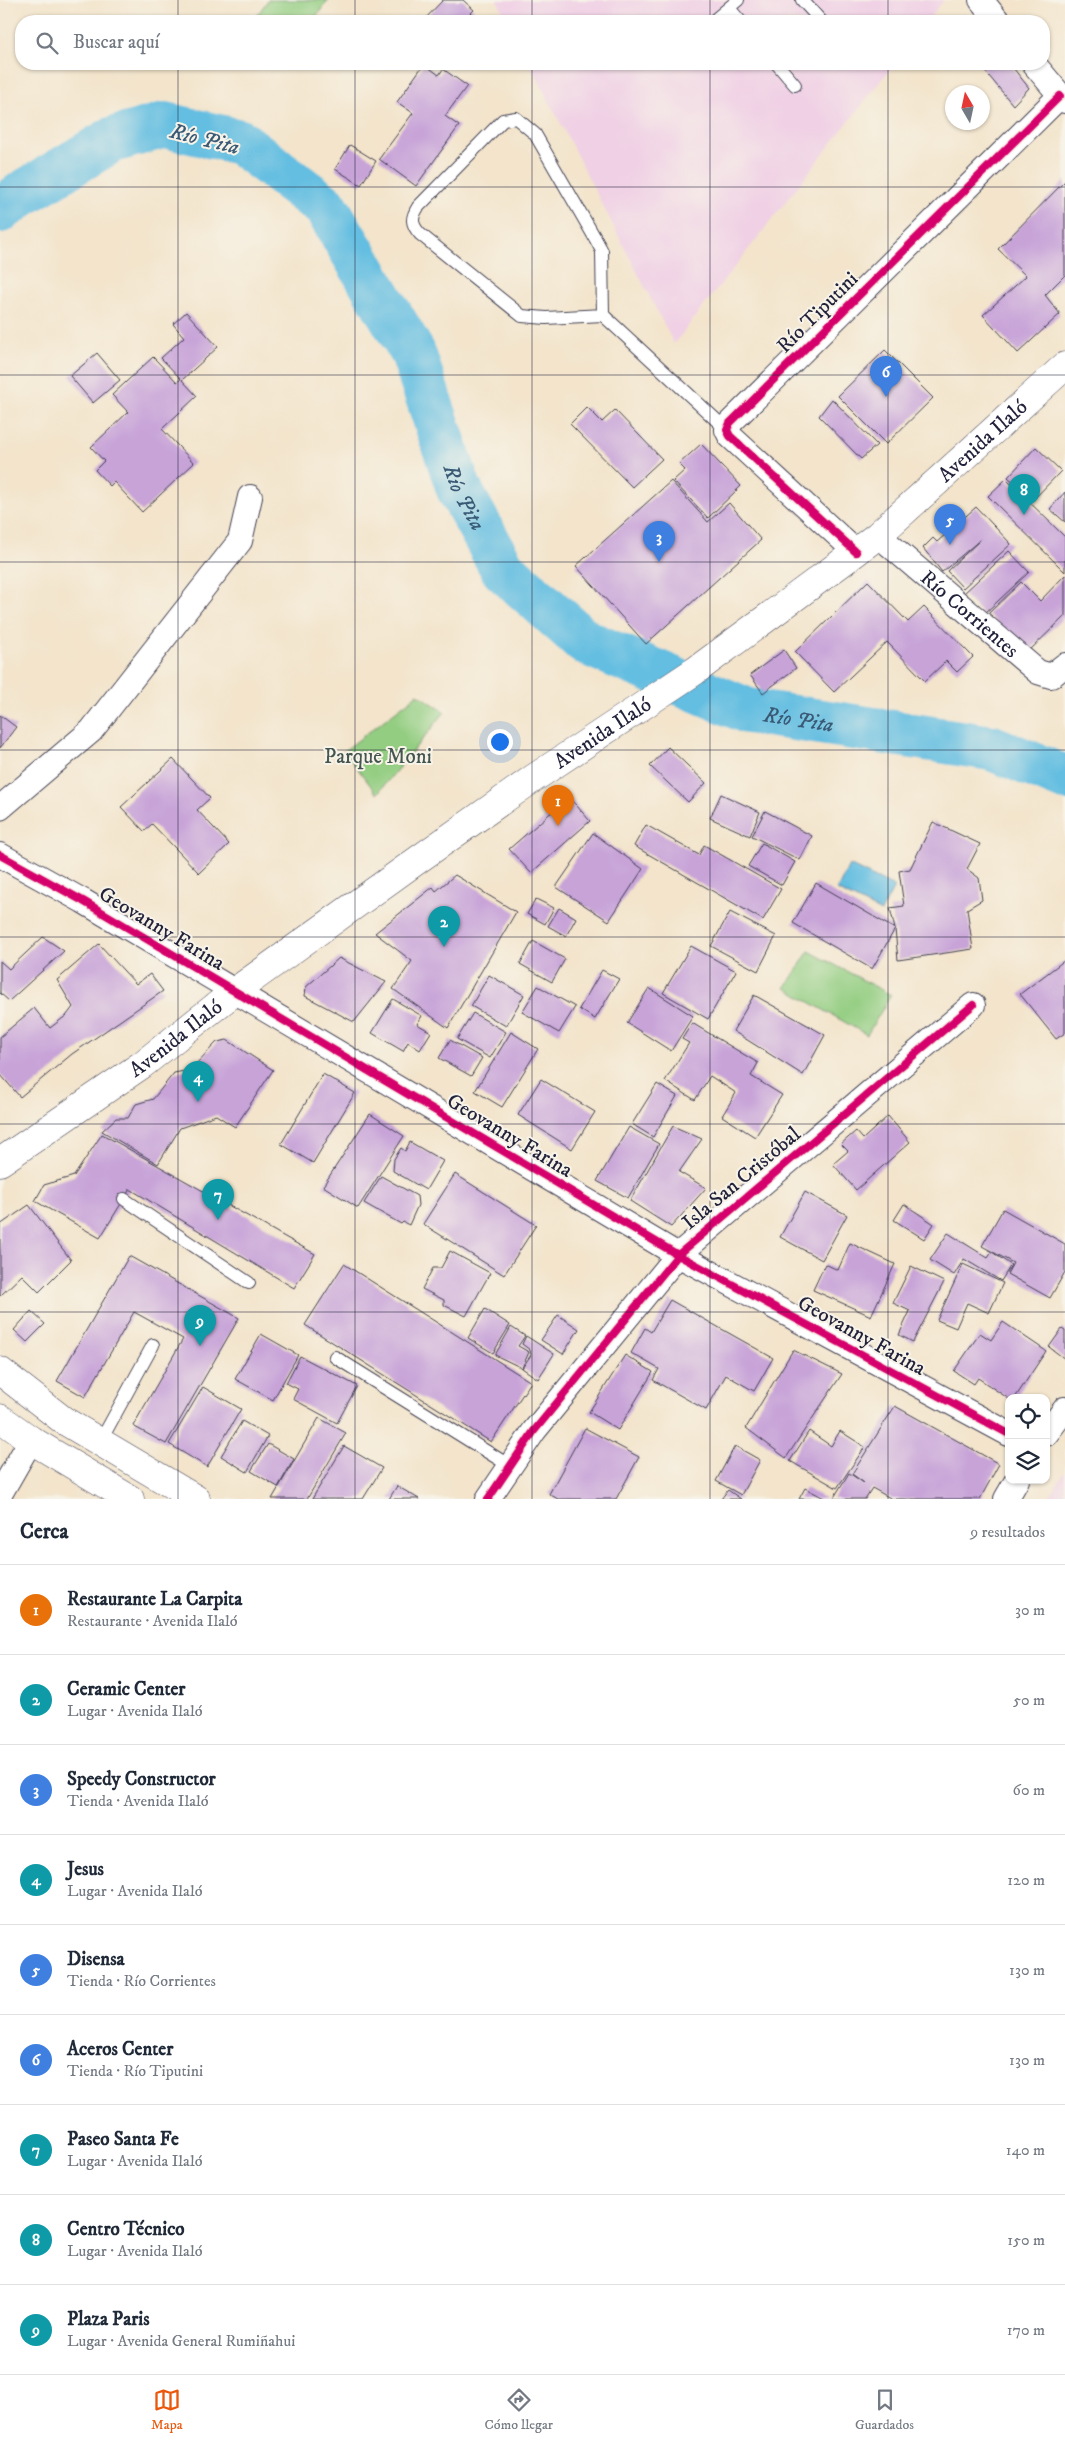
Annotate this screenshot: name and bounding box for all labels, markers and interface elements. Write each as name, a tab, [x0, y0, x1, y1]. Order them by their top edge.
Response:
search box	[15, 15, 1050, 70]
icon: search	[33, 29, 61, 57]
text: Buscar aquí	[73, 31, 159, 54]
north arrow	[945, 85, 990, 130]
water label: Río Pita	[166, 118, 242, 161]
street label: Río Tiputini	[772, 267, 864, 359]
pin: 6	[870, 356, 902, 397]
street label: Avenida Ilaló	[933, 394, 1033, 488]
water label: Río Pita	[436, 460, 491, 535]
pin: 8	[1008, 474, 1040, 515]
pin: 5	[934, 504, 966, 545]
pin: 3	[643, 521, 675, 562]
street label: Río Corrientes	[915, 565, 1024, 664]
street label: Avenida Ilaló	[549, 692, 657, 775]
water label: Río Pita	[761, 701, 835, 739]
your location	[487, 729, 513, 755]
park label: Parque Moni	[324, 744, 432, 770]
pin: 1	[542, 785, 574, 826]
street label: Geovanny Farina	[94, 881, 229, 977]
pin: 2	[428, 906, 460, 947]
street label: Avenida Ilaló	[125, 994, 228, 1084]
pin: 4	[182, 1061, 214, 1102]
street label: Geovanny Farina	[442, 1088, 577, 1184]
street label: Isla San Cristóbal	[677, 1121, 807, 1236]
pin: 7	[202, 1179, 234, 1220]
street label: Geovanny Farina	[793, 1290, 930, 1382]
pin: 9	[184, 1305, 216, 1346]
map controls	[1005, 1394, 1050, 1484]
button: locate	[1005, 1394, 1050, 1439]
button: layers	[1005, 1439, 1050, 1484]
text: Cerca	[20, 1519, 68, 1545]
text: 9 resultados	[970, 1522, 1045, 1542]
text: Restaurante La Carpita	[67, 1588, 242, 1611]
text: 1	[33, 1600, 39, 1620]
text: 30 m	[1015, 1600, 1045, 1620]
text: Restaurante · Avenida Ilaló	[67, 1611, 238, 1631]
text: Ceramic Center	[67, 1678, 185, 1701]
text: 2	[32, 1690, 40, 1710]
text: 50 m	[1013, 1690, 1045, 1710]
text: Lugar · Avenida Ilaló	[67, 1701, 202, 1721]
text: Speedy Constructor	[67, 1768, 216, 1791]
text: 3	[33, 1780, 39, 1800]
text: 60 m	[1013, 1780, 1045, 1800]
text: Tienda · Avenida Ilaló	[67, 1791, 209, 1811]
text: Jesus	[67, 1858, 104, 1881]
text: 4	[31, 1870, 41, 1890]
text: 120 m	[1007, 1870, 1045, 1890]
text: Lugar · Avenida Ilaló	[67, 1881, 202, 1901]
text: Disensa	[67, 1948, 125, 1971]
text: 5	[32, 1960, 40, 1980]
text: 130 m	[1009, 1960, 1045, 1980]
text: Tienda · Río Corrientes	[67, 1971, 216, 1991]
text: Aceros Center	[67, 2038, 173, 2061]
text: 6	[32, 2050, 40, 2070]
text: 130 m	[1009, 2050, 1045, 2070]
text: Tienda · Río Tiputini	[67, 2061, 203, 2081]
text: Paseo Santa Fe	[67, 2128, 179, 2151]
text: 7	[32, 2140, 40, 2160]
text: 140 m	[1006, 2140, 1045, 2160]
text: Lugar · Avenida Ilaló	[67, 2151, 202, 2171]
text: Centro Técnico	[67, 2218, 185, 2241]
text: 8	[32, 2230, 40, 2250]
text: 150 m	[1007, 2230, 1045, 2250]
text: Lugar · Avenida Ilaló	[67, 2241, 202, 2261]
text: Plaza Paris	[67, 2308, 150, 2331]
text: 9	[32, 2320, 40, 2340]
text: 170 m	[1007, 2320, 1045, 2340]
text: Lugar · Avenida General Rumiñahui	[67, 2331, 295, 2351]
tab: Mapa	[151, 2386, 183, 2434]
tab: Cómo llegar	[485, 2386, 553, 2434]
tab: Guardados	[855, 2386, 914, 2434]

